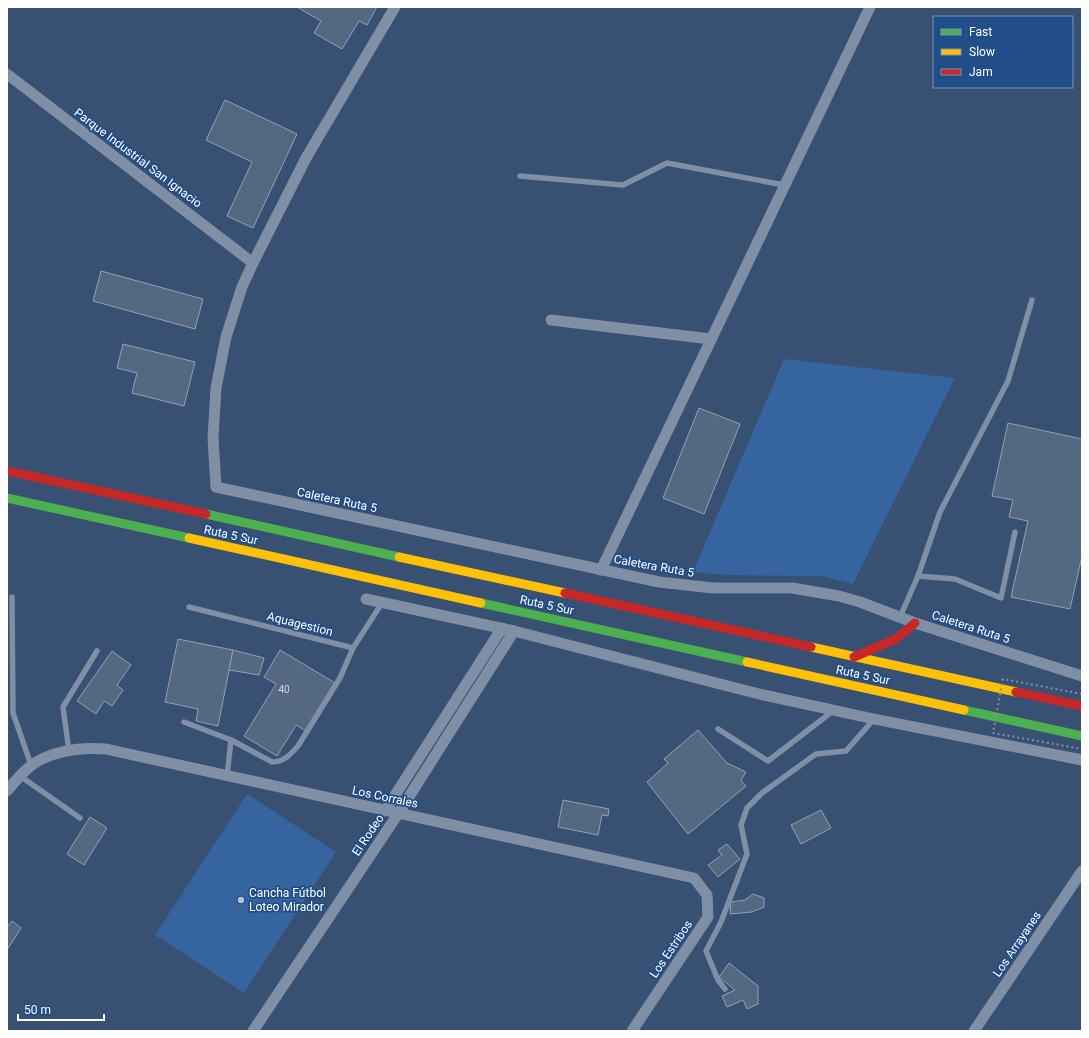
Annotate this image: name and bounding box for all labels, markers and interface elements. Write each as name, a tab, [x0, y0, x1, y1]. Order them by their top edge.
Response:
legend	[933, 16, 1073, 88]
text: Fast	[969, 25, 992, 39]
text: Slow	[969, 45, 995, 59]
text: Jam	[969, 65, 993, 79]
street label: Parque Industrial San Ignacio	[71, 105, 205, 211]
street label: Caletera Ruta 5	[296, 485, 379, 515]
street label: Ruta 5 Sur	[203, 522, 259, 548]
street label: Caletera Ruta 5	[613, 552, 696, 580]
street label: Ruta 5 Sur	[519, 592, 575, 618]
street label: Caletera Ruta 5	[930, 608, 1012, 646]
street label: Aquagestion	[266, 609, 334, 639]
street label: Ruta 5 Sur	[835, 662, 891, 688]
house number: 40	[278, 684, 290, 695]
street label: Los Corrales	[351, 783, 419, 811]
street label: El Rodeo	[349, 812, 387, 858]
place label: Cancha Fútbol Loteo Mirador	[249, 886, 326, 914]
marker: Cancha Fútbol Loteo Mirador	[236, 895, 246, 905]
street label: Los Arrayanes	[990, 909, 1044, 979]
street label: Los Estribos	[647, 918, 695, 980]
scale bar	[18, 996, 104, 1022]
text: 50 m	[24, 1003, 51, 1017]

